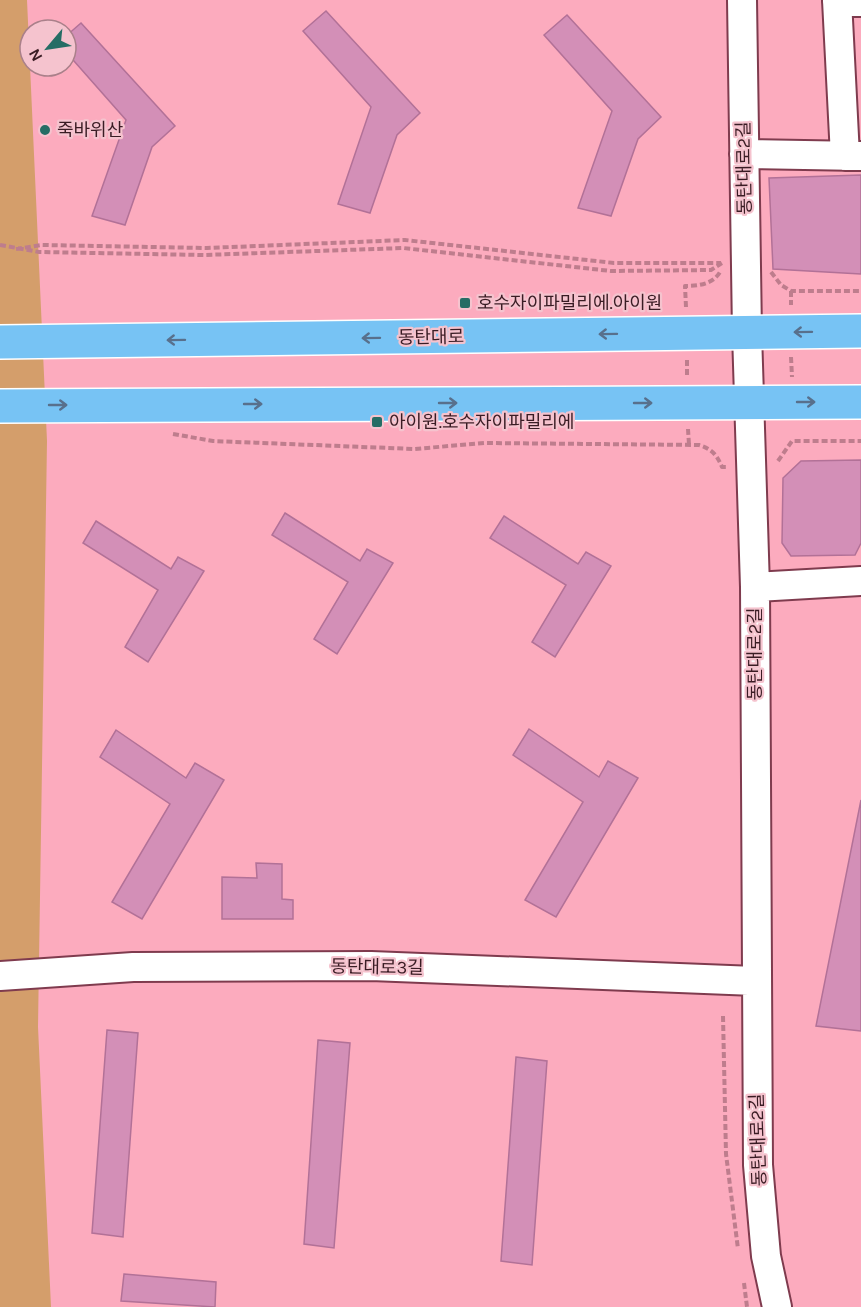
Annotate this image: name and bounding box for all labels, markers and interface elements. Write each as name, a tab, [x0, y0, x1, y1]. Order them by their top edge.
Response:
north arrow	[18, 18, 78, 78]
text: N	[24, 45, 46, 65]
place label: 죽바위산	[57, 119, 123, 141]
street label: 동탄대로2길	[732, 121, 756, 215]
marker: 죽바위산	[38, 123, 52, 137]
place label: 호수자이파밀리에.아이원	[477, 292, 662, 314]
marker: 호수자이파밀리에.아이원	[458, 296, 472, 310]
street label: 동탄대로	[398, 325, 464, 349]
one-way arrow	[793, 326, 813, 338]
one-way arrow	[598, 329, 618, 340]
one-way arrow	[361, 332, 381, 343]
one-way arrow	[166, 334, 186, 346]
one-way arrow	[795, 396, 815, 408]
one-way arrow	[633, 397, 653, 408]
one-way arrow	[438, 398, 458, 409]
one-way arrow	[48, 399, 68, 411]
one-way arrow	[243, 399, 263, 410]
place label: 아이원.호수자이파밀리에	[389, 411, 574, 433]
marker: 아이원.호수자이파밀리에	[370, 415, 384, 429]
street label: 동탄대로2길	[744, 607, 766, 701]
street label: 동탄대로3길	[330, 955, 424, 979]
street label: 동탄대로2길	[745, 1093, 771, 1187]

